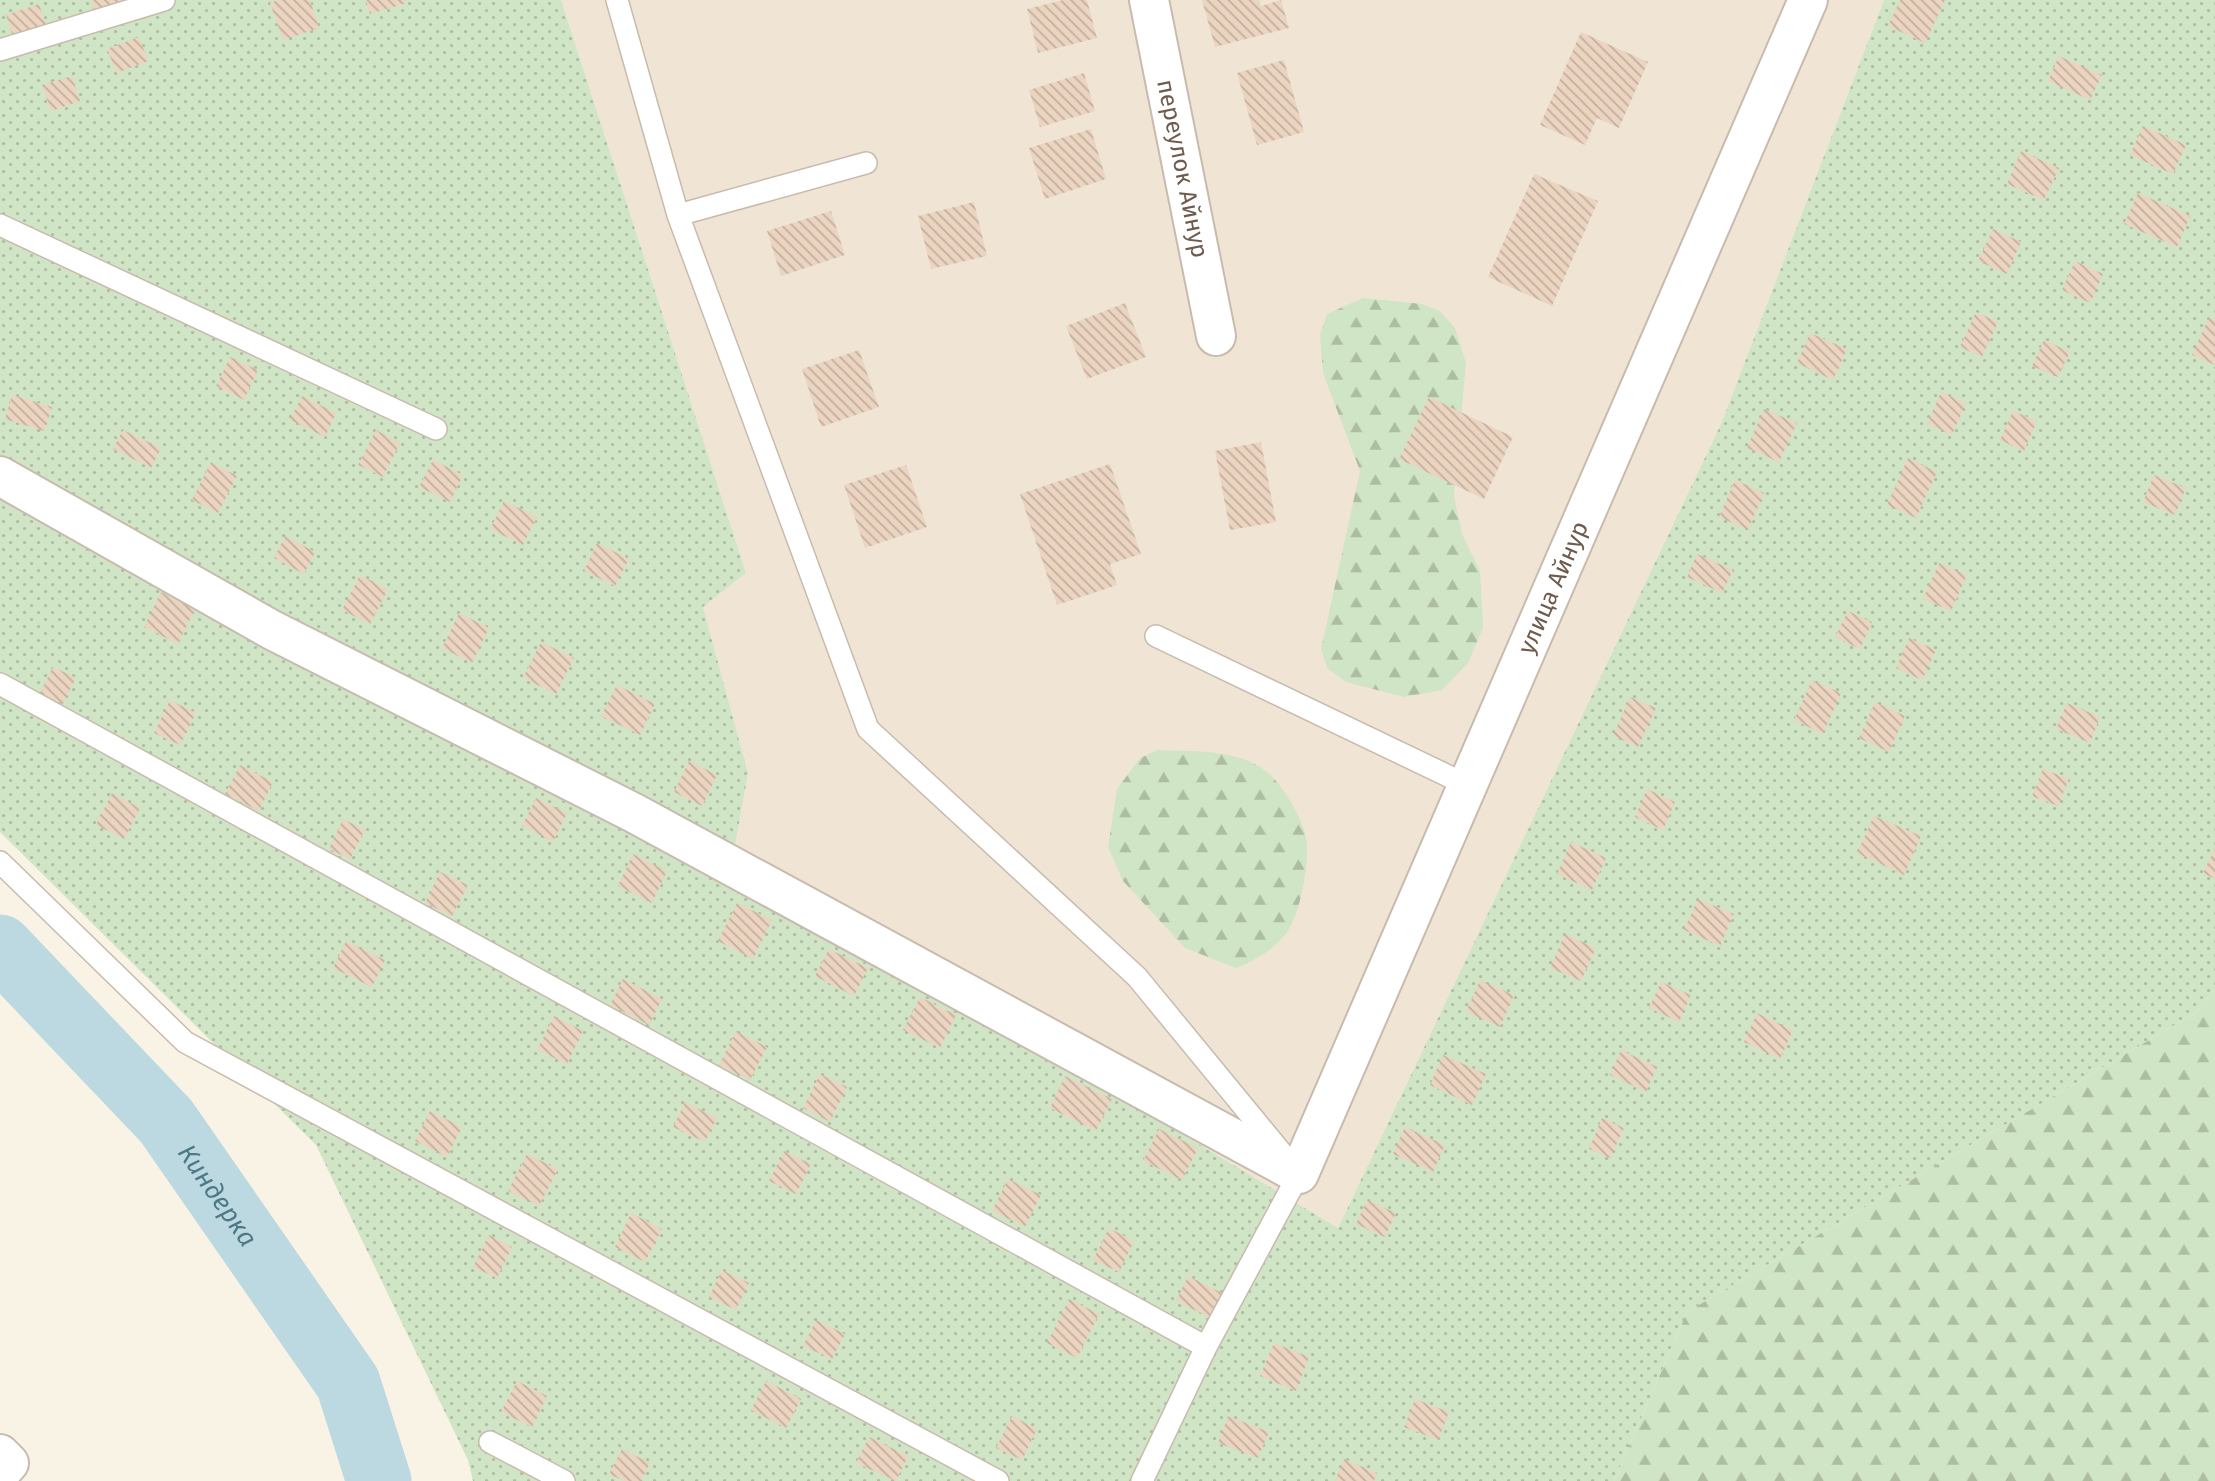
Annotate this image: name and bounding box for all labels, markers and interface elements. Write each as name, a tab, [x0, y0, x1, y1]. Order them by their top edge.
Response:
street label: переулок Айнур	[1151, 77, 1214, 260]
street label: улица Айнур	[1512, 517, 1594, 658]
water label: Киндерка	[171, 1138, 264, 1252]

